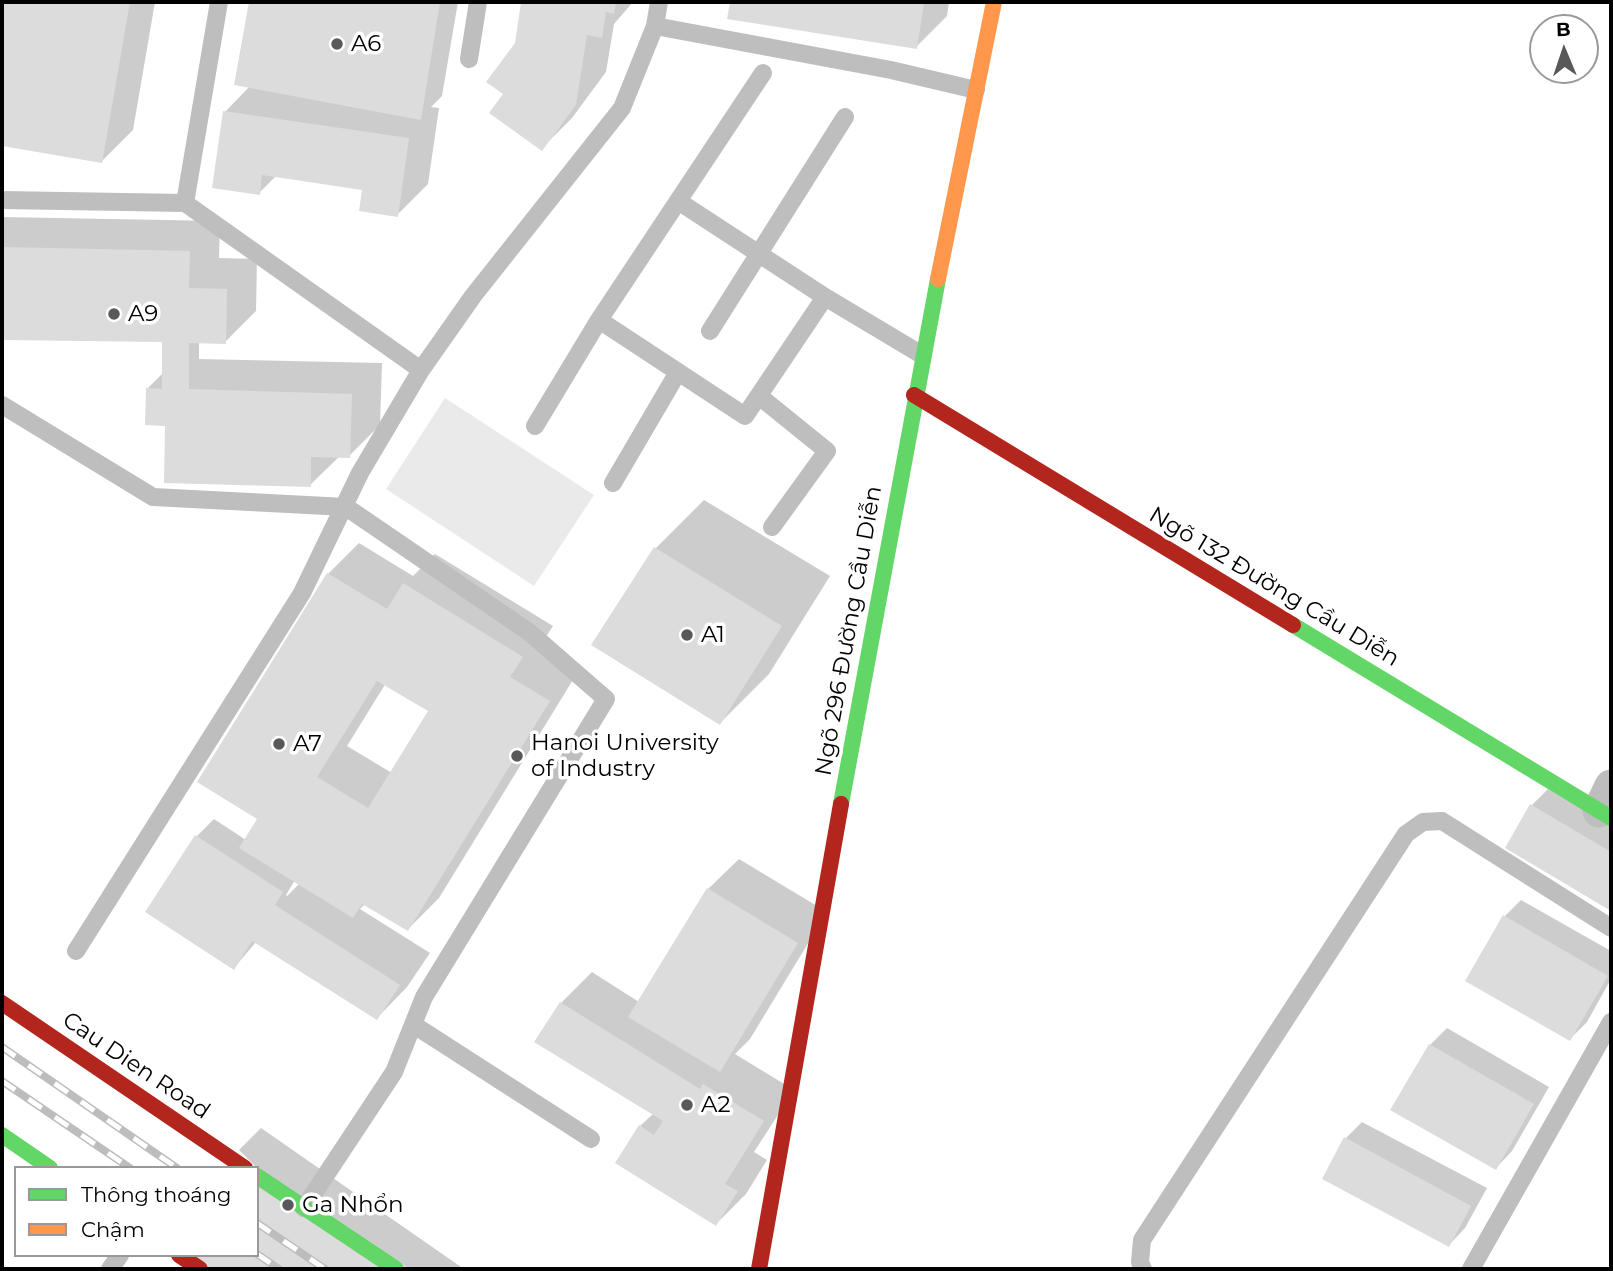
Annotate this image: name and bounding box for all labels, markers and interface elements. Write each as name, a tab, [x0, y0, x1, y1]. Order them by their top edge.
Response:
north arrow	[1529, 14, 1599, 84]
text: B	[1556, 18, 1571, 41]
place label: A6	[351, 30, 381, 58]
marker: A6	[329, 36, 345, 52]
place label: A9	[128, 300, 158, 328]
marker: A9	[106, 306, 122, 322]
street label: Ngõ 296 Đường Cầu Diễn	[810, 484, 888, 778]
street label: Ngõ 132 Đường Cầu Diễn	[1144, 501, 1404, 673]
place label: A1	[701, 621, 725, 649]
marker: A1	[679, 627, 695, 643]
place label: Hanoi University of Industry	[531, 729, 719, 783]
place label: A7	[293, 730, 322, 758]
marker: A7	[271, 736, 287, 752]
marker: Hanoi University of Industry	[509, 748, 525, 764]
street label: Cau Dien Road	[57, 1006, 215, 1126]
place label: A2	[701, 1091, 731, 1119]
marker: A2	[679, 1097, 695, 1113]
legend	[14, 1166, 259, 1257]
text: Thông thoáng	[81, 1182, 231, 1207]
place label: Ga Nhổn	[302, 1191, 404, 1219]
marker: Ga Nhổn	[280, 1197, 296, 1213]
text: Chậm	[81, 1217, 145, 1242]

